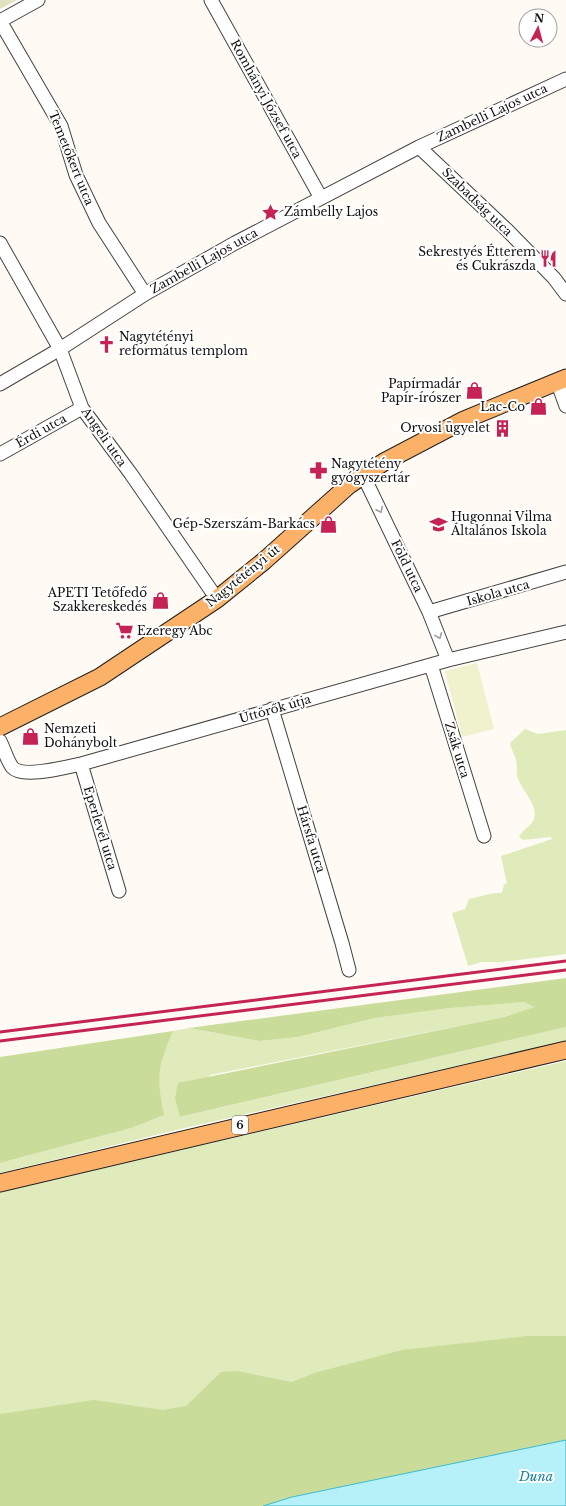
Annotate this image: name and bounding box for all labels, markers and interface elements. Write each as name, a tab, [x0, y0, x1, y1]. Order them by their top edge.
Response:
north arrow	[518, 8, 558, 48]
text: N	[533, 11, 546, 26]
street label: Romhányi József utca	[228, 37, 306, 161]
street label: Zambelli Lajos utca	[434, 80, 550, 145]
street label: Temetőkert utca	[46, 108, 97, 208]
street label: Szabadság utca	[439, 164, 516, 239]
place icon: Zámbelly Lajos	[261, 202, 281, 222]
place label: Zámbelly Lajos	[284, 204, 378, 219]
street label: Zambelli Lajos utca	[148, 225, 260, 296]
place label: Sekrestyés Étterem és Cukrászda	[418, 243, 536, 273]
restaurant icon: Sekrestyés Étterem és Cukrászda	[539, 249, 559, 269]
place label: Nagytétényi református templom	[119, 329, 248, 358]
church icon: Nagytétényi református templom	[96, 334, 116, 354]
place label: Papírmadár Papír-írószer	[381, 376, 461, 405]
shop icon: Papírmadár Papír-írószer	[464, 381, 484, 401]
shop icon: Lac-Co	[528, 397, 548, 417]
place label: Lac-Co	[480, 399, 525, 414]
street label: Angeli utca	[78, 403, 130, 469]
street label: Érdi utca	[12, 409, 69, 451]
building icon: Orvosi ügyelet	[493, 418, 513, 438]
place label: Orvosi ügyelet	[400, 420, 490, 435]
place label: Nagytétény gyógyszertár	[331, 456, 410, 485]
pharmacy icon: Nagytétény gyógyszertár	[308, 461, 328, 481]
one-way arrow	[375, 505, 383, 513]
place label: Hugonnai Vilma Általános Iskola	[450, 509, 552, 538]
shop icon: Gép-Szerszám-Barkács	[318, 514, 338, 534]
school or university icon: Hugonnai Vilma Általános Iskola	[428, 514, 448, 534]
place label: Gép-Szerszám-Barkács	[172, 516, 315, 531]
street label: Föld utca	[388, 537, 427, 595]
street label: Nagytétényi út	[203, 541, 283, 610]
street label: Iskola utca	[465, 576, 531, 609]
place label: APETI Tetőfedő Szakkereskedés	[47, 585, 147, 614]
shop icon: APETI Tetőfedő Szakkereskedés	[150, 590, 170, 610]
supermarket icon: Ezeregy Abc	[114, 621, 134, 641]
place label: Ezeregy Abc	[137, 623, 213, 638]
one-way arrow	[434, 633, 442, 640]
street label: Úttörők útja	[237, 690, 313, 726]
street label: Zsák utca	[442, 720, 473, 780]
place label: Nemzeti Dohánybolt	[44, 721, 118, 750]
shop icon: Nemzeti Dohánybolt	[21, 726, 41, 746]
street label: Eperlevél utca	[81, 784, 120, 872]
street label: Hársfa utca	[294, 803, 329, 875]
road number: 6	[232, 1116, 248, 1134]
water label: Duna	[518, 1468, 553, 1485]

